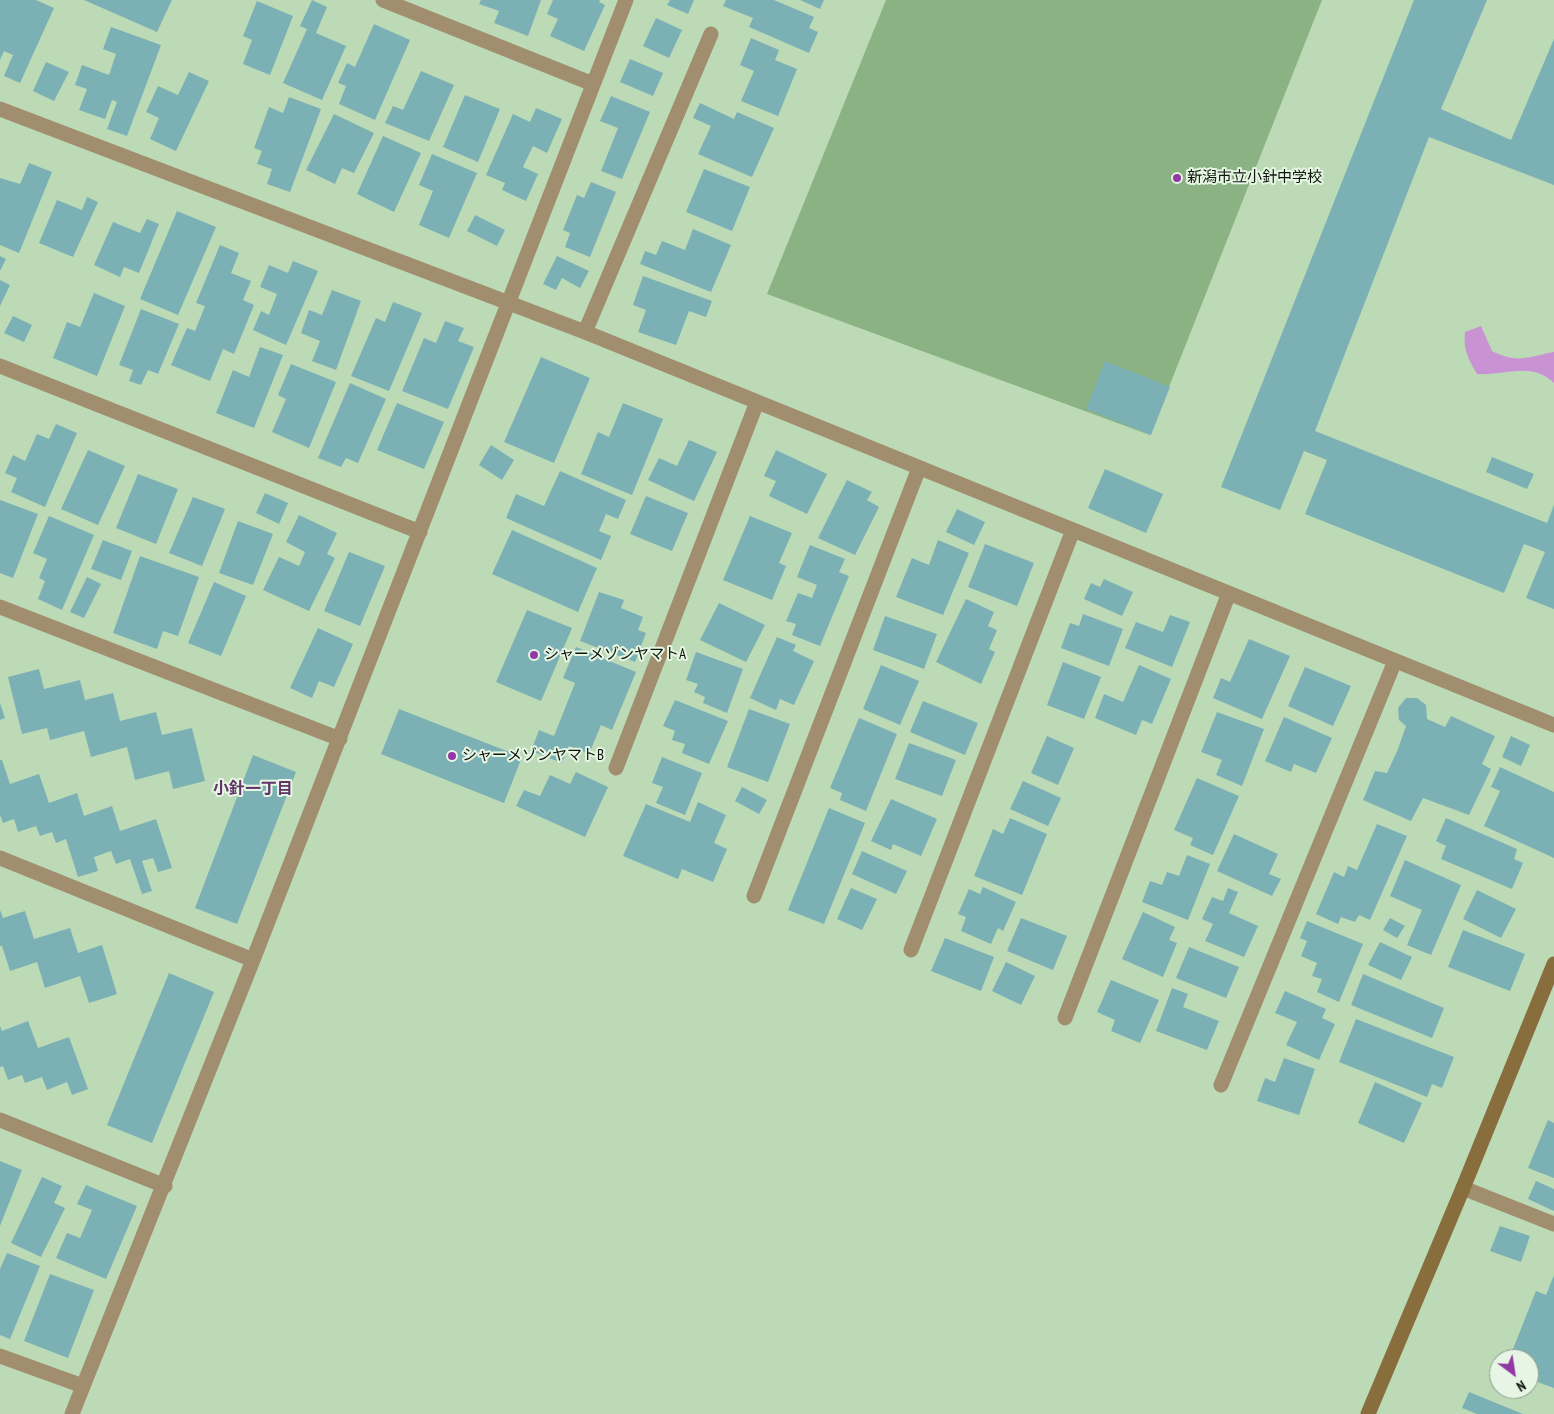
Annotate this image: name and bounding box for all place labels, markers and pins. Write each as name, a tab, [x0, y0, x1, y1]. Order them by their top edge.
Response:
place label: 新潟市立小針中学校	[1187, 169, 1322, 187]
marker: 新潟市立小針中学校	[1171, 172, 1183, 184]
place label: シャーメゾンヤマトA	[544, 646, 686, 664]
marker: シャーメゾンヤマトA	[528, 649, 540, 661]
place label: シャーメゾンヤマトB	[462, 747, 604, 765]
marker: シャーメゾンヤマトB	[446, 750, 458, 762]

